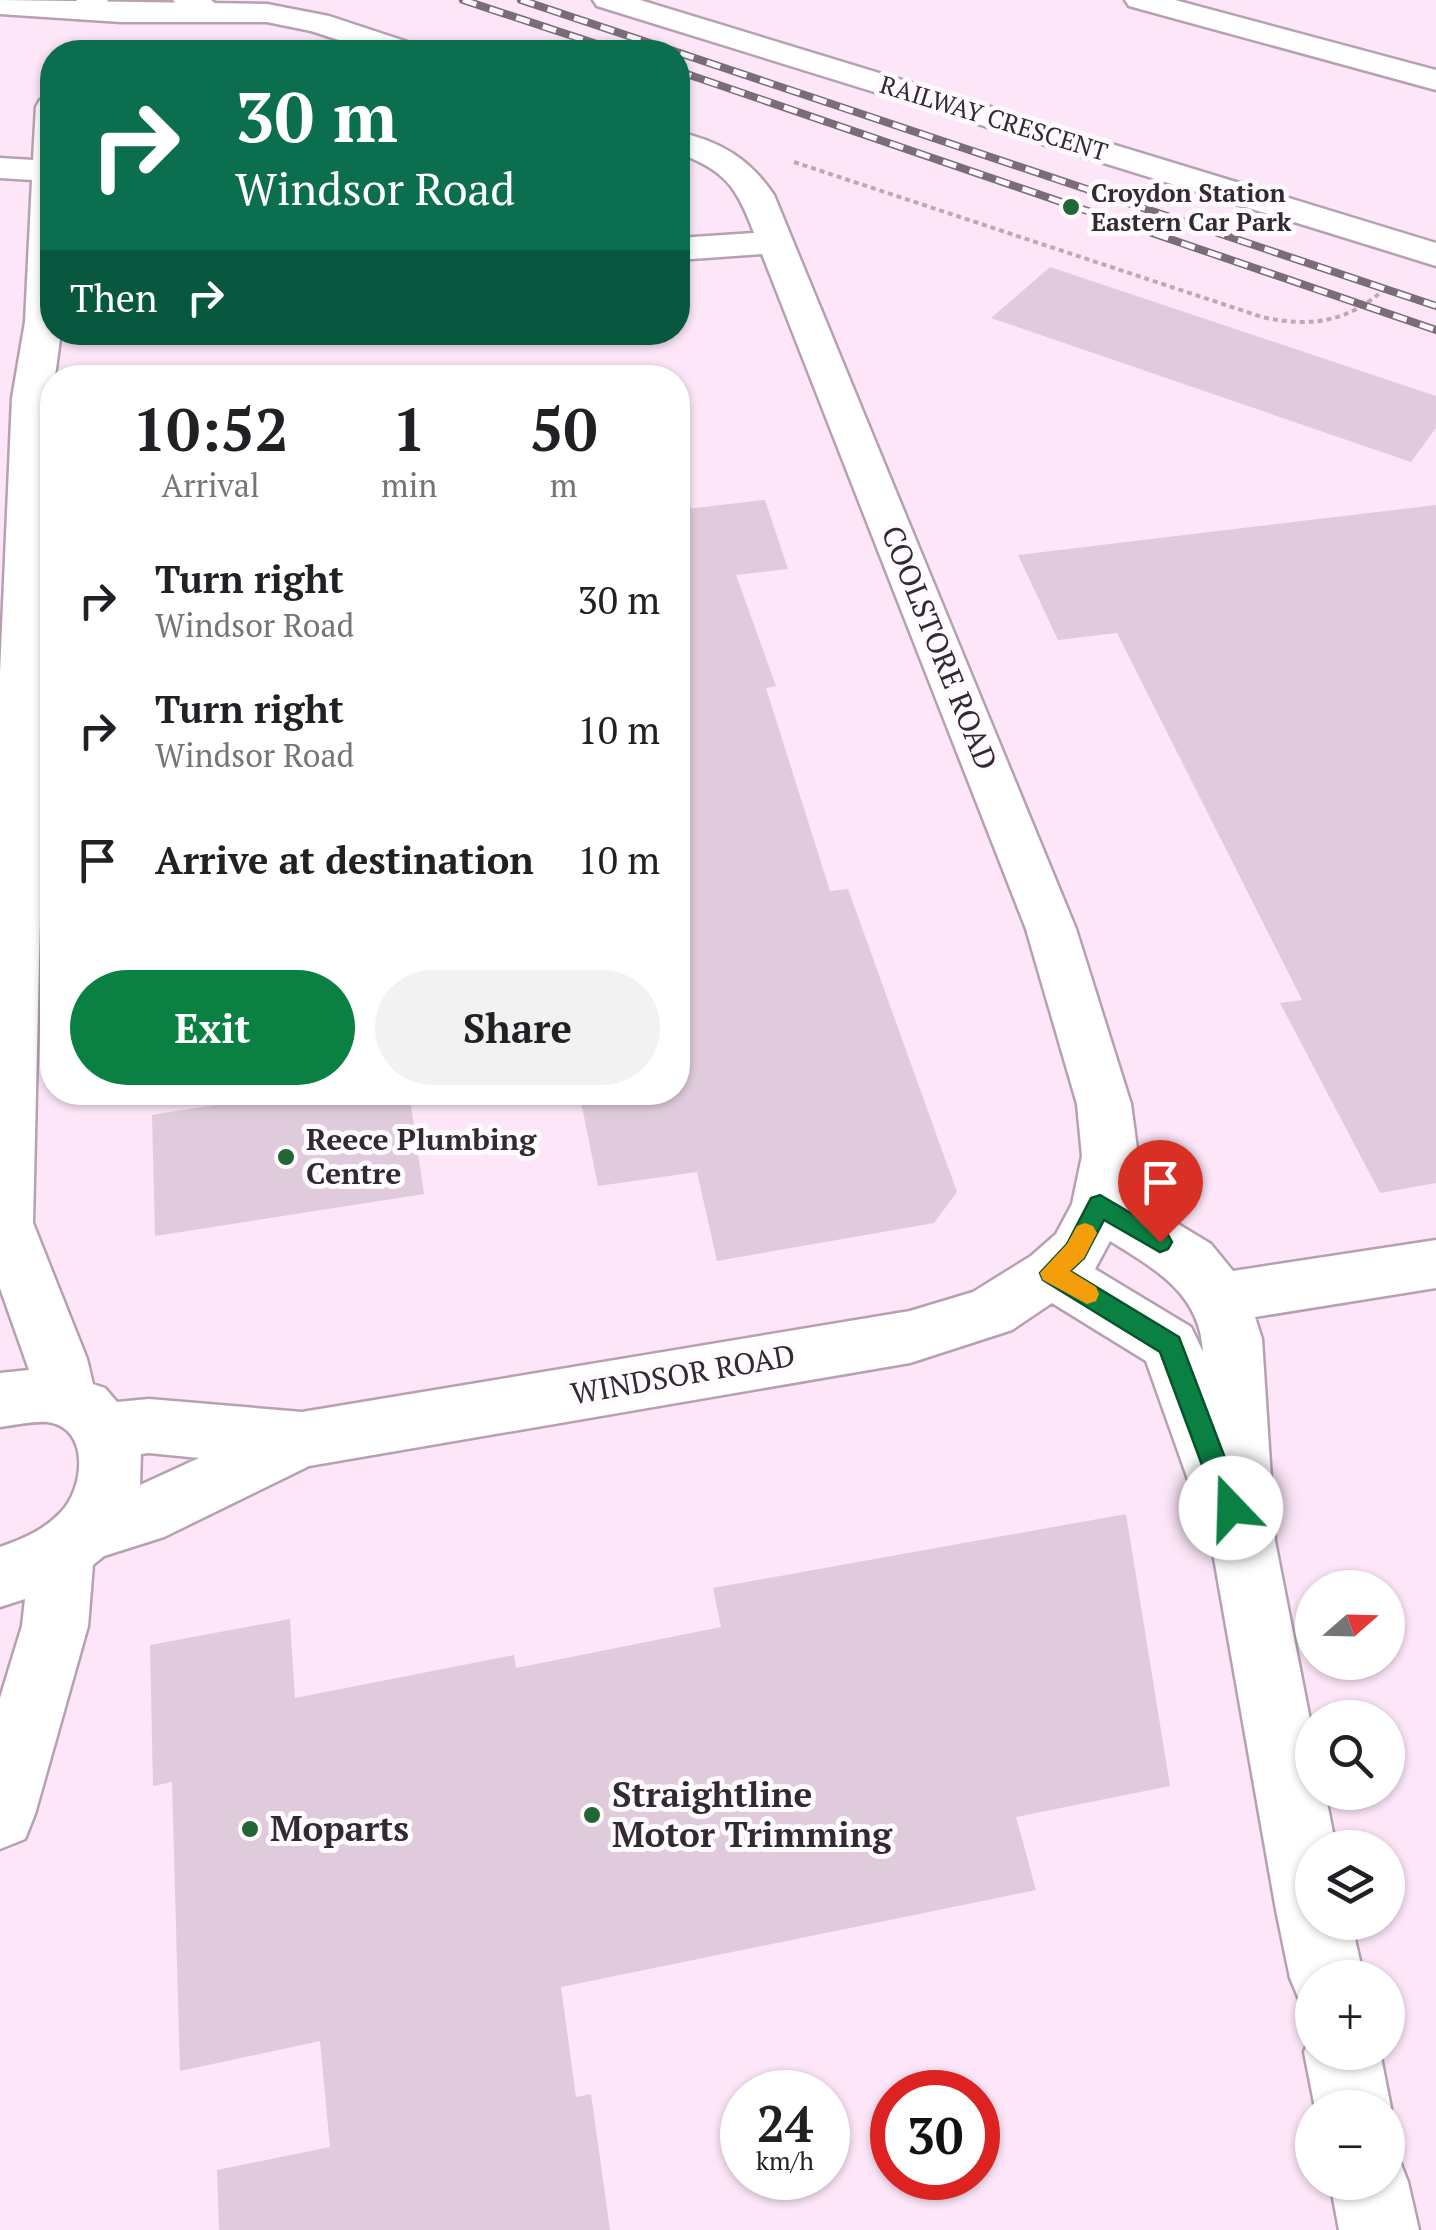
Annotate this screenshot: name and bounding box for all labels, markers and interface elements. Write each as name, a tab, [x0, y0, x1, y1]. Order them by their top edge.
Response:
street label: RAILWAY CRESCENT	[876, 67, 1112, 168]
text: 30 m	[235, 69, 398, 162]
icon: right	[70, 80, 200, 210]
text: Windsor Road	[235, 158, 515, 218]
place label: Croydon Station Eastern Car Park	[1091, 176, 1292, 238]
marker: Croydon Station Eastern Car Park	[1060, 196, 1082, 218]
icon: right	[178, 270, 233, 325]
text: Then	[70, 273, 158, 323]
text: 10:52	[132, 389, 289, 468]
text: 1	[392, 389, 426, 468]
text: 50	[530, 389, 598, 468]
text: Arrival	[161, 464, 260, 506]
text: min	[381, 464, 437, 506]
text: m	[550, 464, 577, 506]
street label: COOLSTORE ROAD	[873, 520, 1007, 776]
text: Turn right	[155, 554, 344, 604]
icon: right	[70, 573, 125, 628]
text: 30 m	[577, 575, 660, 625]
text: Windsor Road	[155, 604, 354, 646]
text: Turn right	[155, 684, 344, 734]
icon: right	[70, 703, 125, 758]
text: 10 m	[577, 705, 660, 755]
text: Windsor Road	[155, 734, 354, 776]
icon: arrive	[70, 833, 125, 888]
text: Arrive at destination	[155, 835, 534, 885]
text: 10 m	[577, 835, 660, 885]
button: Exit	[70, 970, 355, 1085]
button: Share	[375, 970, 660, 1085]
place label: Reece Plumbing Centre	[306, 1119, 537, 1193]
pin	[1118, 1140, 1203, 1243]
marker: Reece Plumbing Centre	[275, 1146, 297, 1168]
icon: arrive	[1133, 1155, 1188, 1210]
street label: WINDSOR ROAD	[568, 1335, 798, 1413]
position arrow	[1179, 1456, 1283, 1560]
north arrow	[1295, 1570, 1405, 1680]
map controls	[1295, 1570, 1405, 2200]
button: search	[1295, 1700, 1405, 1810]
place label: Straightline Motor Trimming	[612, 1771, 893, 1857]
marker: Straightline Motor Trimming	[581, 1804, 603, 1826]
place label: Moparts	[270, 1805, 409, 1851]
marker: Moparts	[239, 1818, 261, 1840]
button: layers	[1295, 1830, 1405, 1940]
button: +	[1295, 1960, 1405, 2070]
speed limit sign: 30	[870, 2070, 1000, 2200]
text: 24	[757, 2090, 813, 2156]
button: −	[1295, 2090, 1405, 2200]
text: km/h	[756, 2144, 814, 2177]

